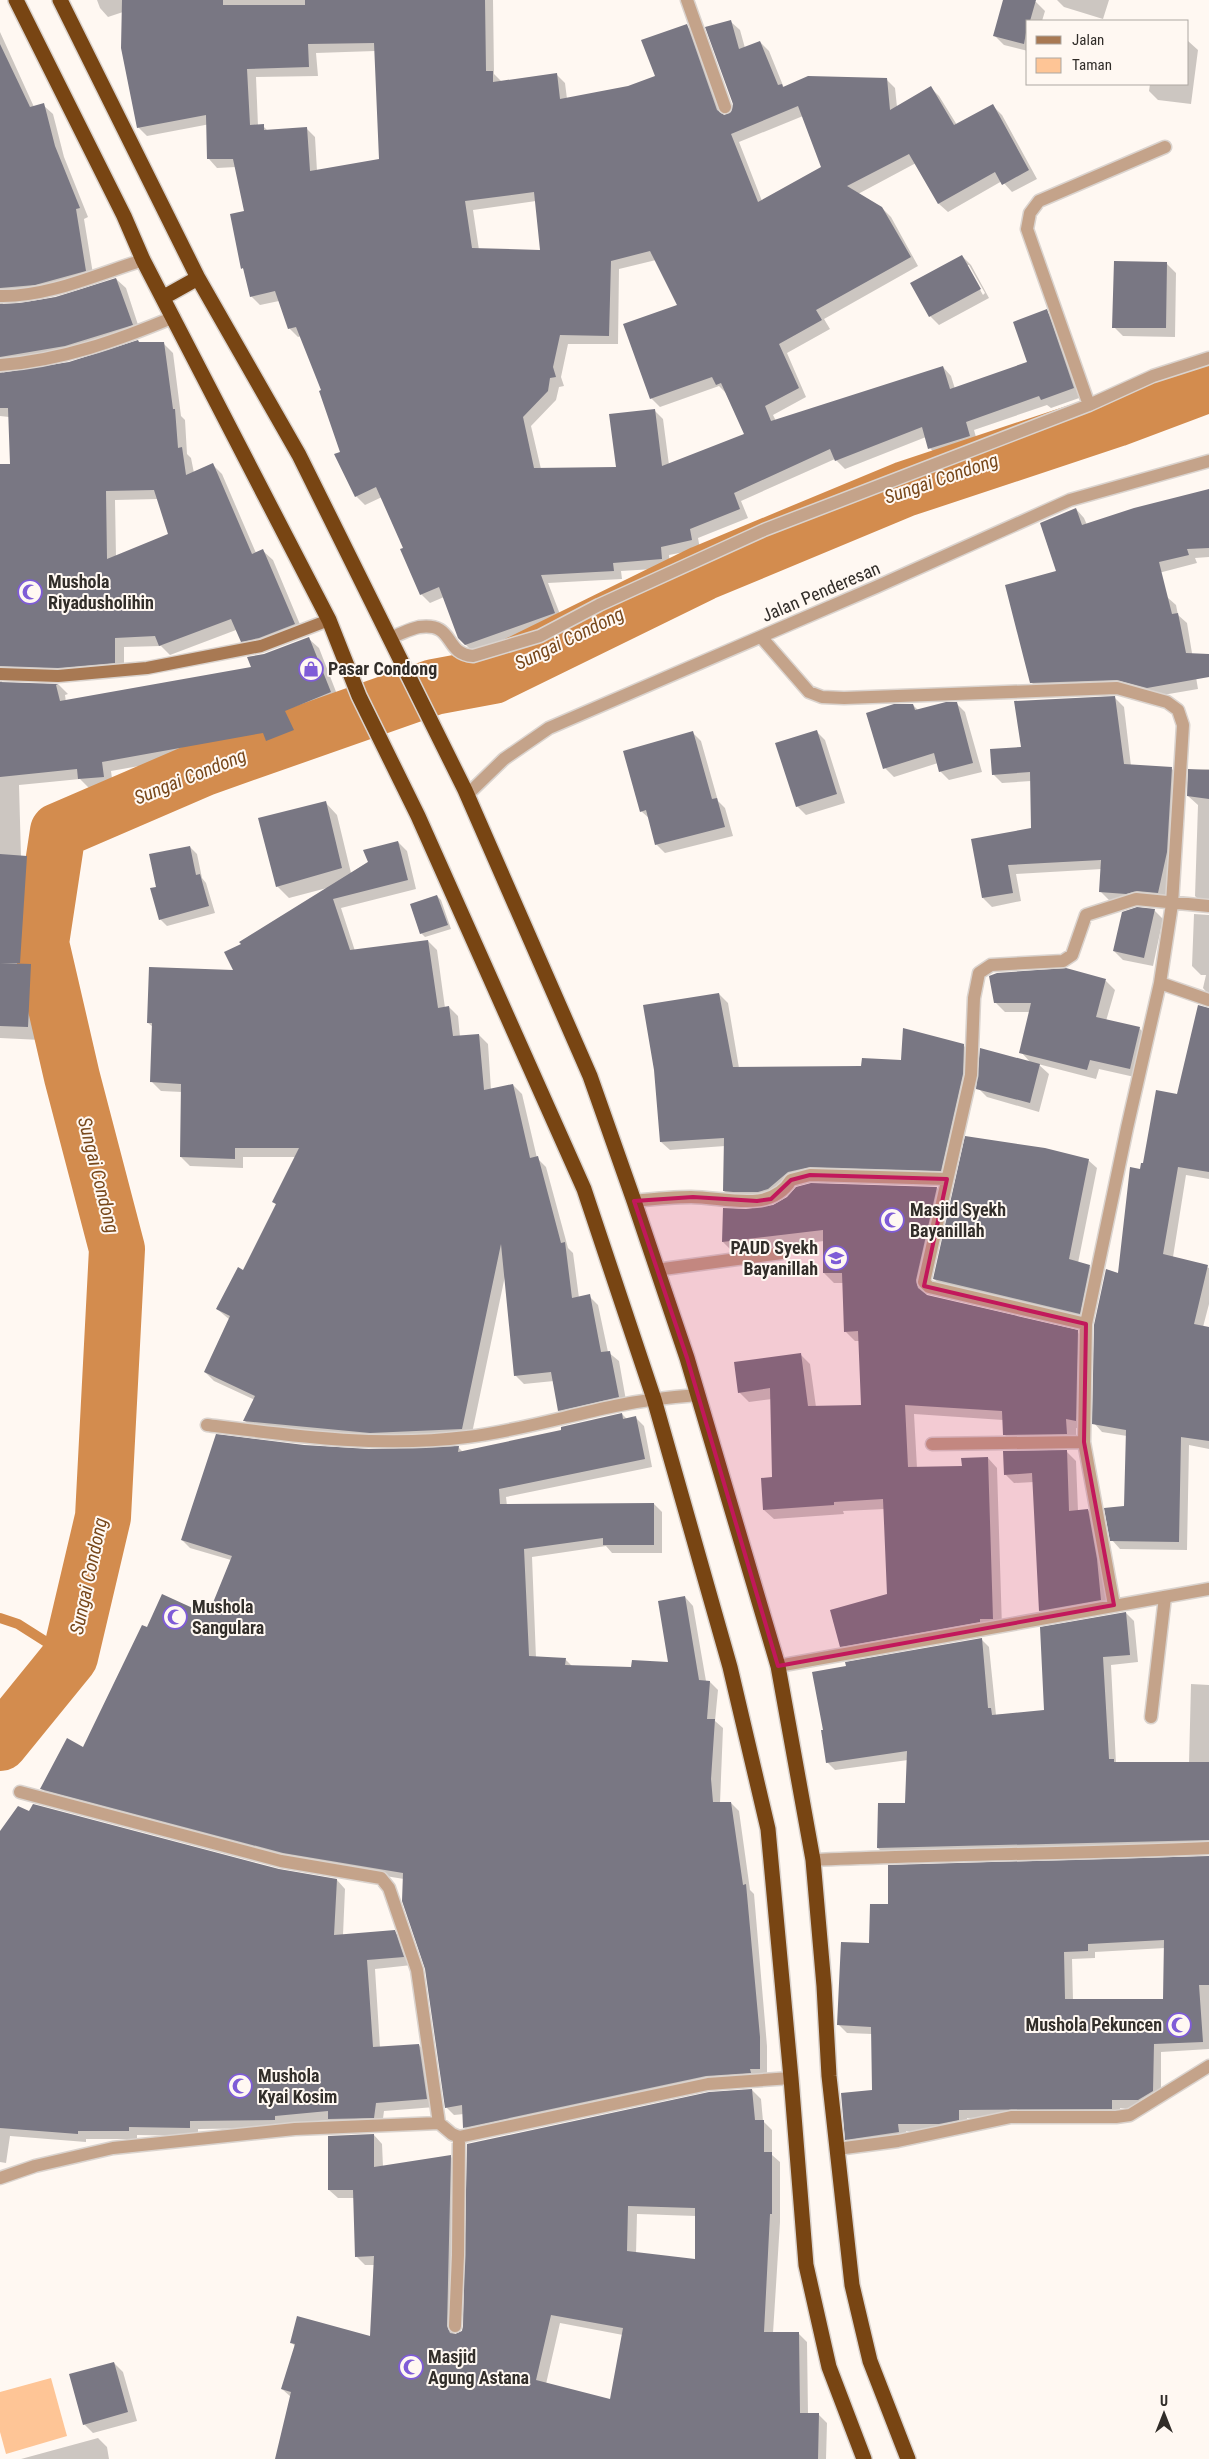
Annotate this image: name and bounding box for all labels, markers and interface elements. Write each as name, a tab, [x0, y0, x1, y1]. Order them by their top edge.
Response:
legend	[1026, 20, 1189, 85]
text: Jalan	[1072, 31, 1104, 49]
text: Taman	[1072, 56, 1112, 74]
water label: Sungai Condong	[881, 448, 1001, 509]
street label: Jalan Penderesan	[758, 557, 883, 626]
place label: Mushola Riyadusholihin	[48, 571, 154, 613]
mosque icon: Mushola Riyadusholihin	[17, 579, 43, 605]
water label: Sungai Condong	[511, 602, 628, 675]
shop icon: Pasar Condong	[298, 656, 324, 682]
place label: Pasar Condong	[328, 658, 437, 679]
water label: Sungai Condong	[131, 744, 250, 809]
water label: Sungai Condong	[73, 1115, 124, 1236]
place label: Masjid Syekh Bayanillah	[910, 1199, 1006, 1241]
mosque icon: Masjid Syekh Bayanillah	[879, 1207, 905, 1233]
place label: PAUD Syekh Bayanillah	[730, 1237, 818, 1279]
school or university icon: PAUD Syekh Bayanillah	[823, 1245, 849, 1271]
water label: Sungai Condong	[65, 1516, 112, 1637]
place label: Mushola Sangulara	[192, 1596, 264, 1638]
mosque icon: Mushola Sangulara	[162, 1604, 188, 1630]
mosque icon: Mushola Pekuncen	[1166, 2012, 1192, 2038]
place label: Mushola Pekuncen	[1026, 2014, 1162, 2035]
place label: Mushola Kyai Kosim	[258, 2065, 337, 2107]
mosque icon: Mushola Kyai Kosim	[227, 2073, 253, 2099]
place label: Masjid Agung Astana	[428, 2346, 529, 2388]
mosque icon: Masjid Agung Astana	[398, 2354, 424, 2380]
north arrow	[1139, 2389, 1189, 2439]
text: U	[1160, 2393, 1168, 2409]

